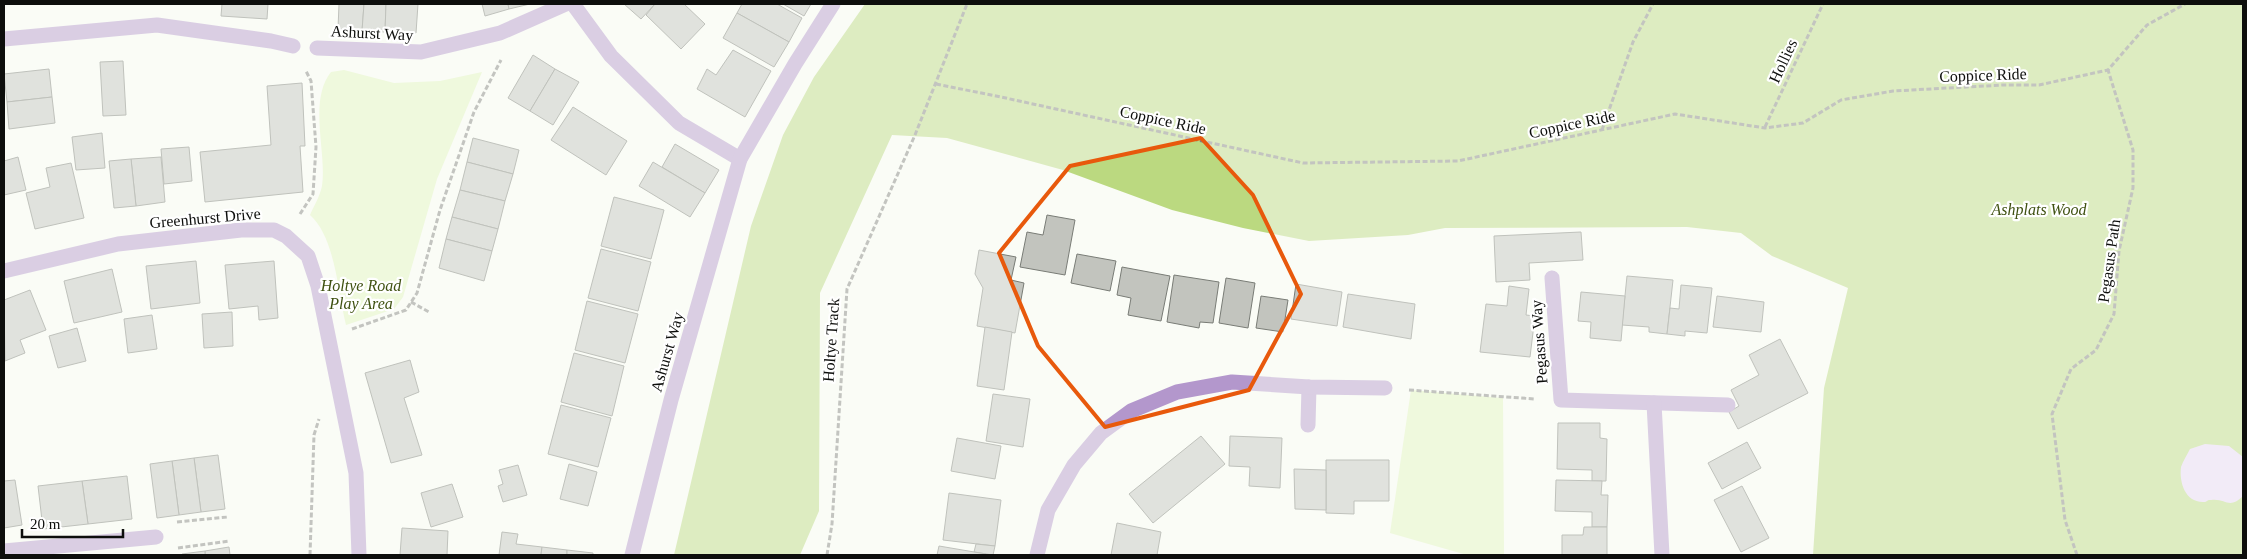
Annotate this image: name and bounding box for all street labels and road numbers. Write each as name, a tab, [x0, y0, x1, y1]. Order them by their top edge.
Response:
street label: Ashurst Way	[330, 22, 414, 45]
street label: Hollies	[1766, 36, 1800, 86]
street label: Coppice Ride	[1939, 65, 2027, 86]
street label: Coppice Ride	[1118, 103, 1208, 138]
street label: Coppice Ride	[1527, 107, 1617, 142]
street label: Greenhurst Drive	[149, 205, 261, 231]
street label: Pegasus Path	[2095, 218, 2124, 304]
street label: Holtye Track	[820, 298, 843, 383]
street label: Pegasus Way	[1528, 299, 1551, 385]
street label: Ashurst Way	[647, 310, 687, 394]

